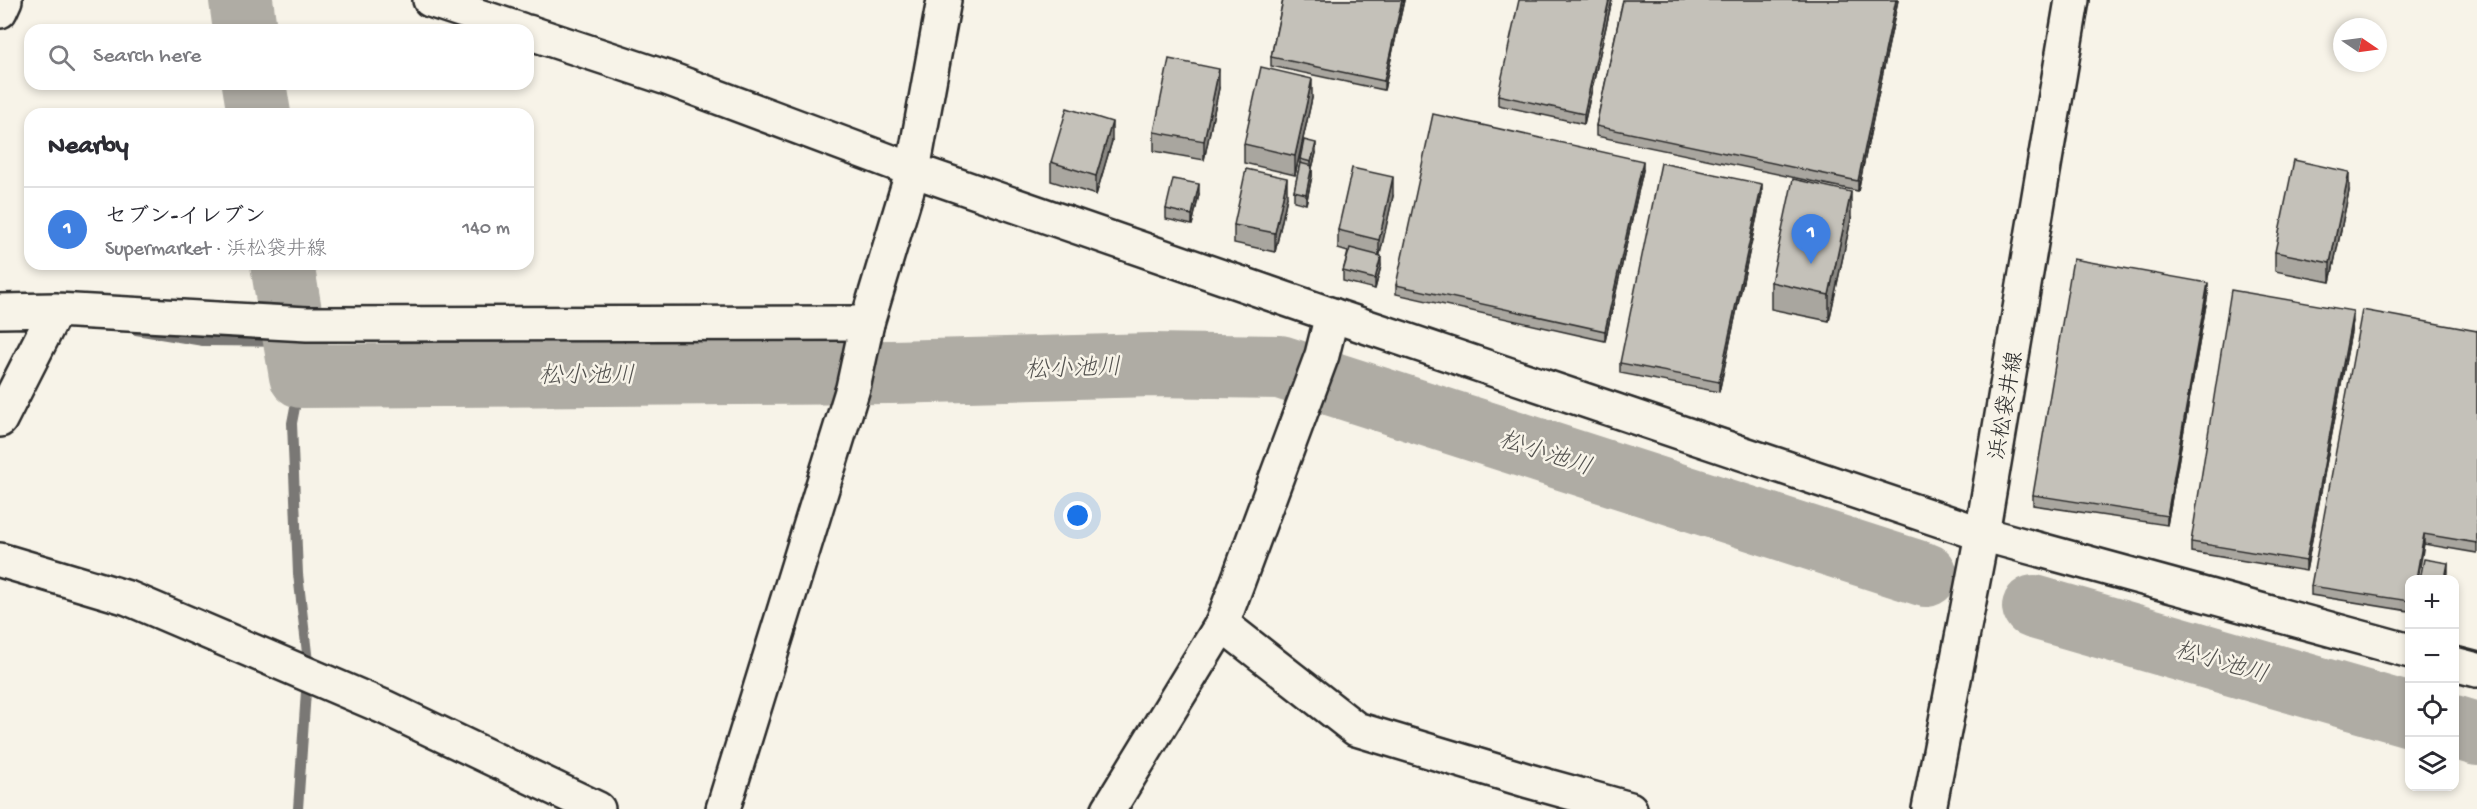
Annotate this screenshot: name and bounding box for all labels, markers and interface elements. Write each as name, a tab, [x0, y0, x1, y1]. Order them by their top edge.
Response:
north arrow	[2333, 18, 2387, 72]
search box	[24, 24, 534, 90]
icon: search	[45, 41, 78, 74]
text: Search here	[93, 44, 201, 70]
text: Nearby	[48, 132, 129, 163]
text: セブン-イレブン	[105, 205, 266, 231]
pin: 1	[1792, 214, 1830, 264]
text: 1	[63, 218, 72, 241]
text: 140 m	[462, 218, 510, 241]
text: Supermarket · 浜松袋井線	[105, 239, 326, 262]
street label: 浜松袋井線	[1985, 349, 2030, 462]
water label: 松小池川	[1025, 354, 1122, 387]
water label: 松小池川	[539, 363, 635, 392]
water label: 松小池川	[1495, 427, 1595, 484]
your location	[1063, 501, 1092, 530]
map controls	[2405, 575, 2459, 791]
button: +	[2405, 575, 2459, 629]
button: −	[2405, 629, 2459, 683]
water label: 松小池川	[2171, 637, 2271, 692]
button: locate	[2405, 683, 2459, 737]
button: layers	[2405, 737, 2459, 791]

